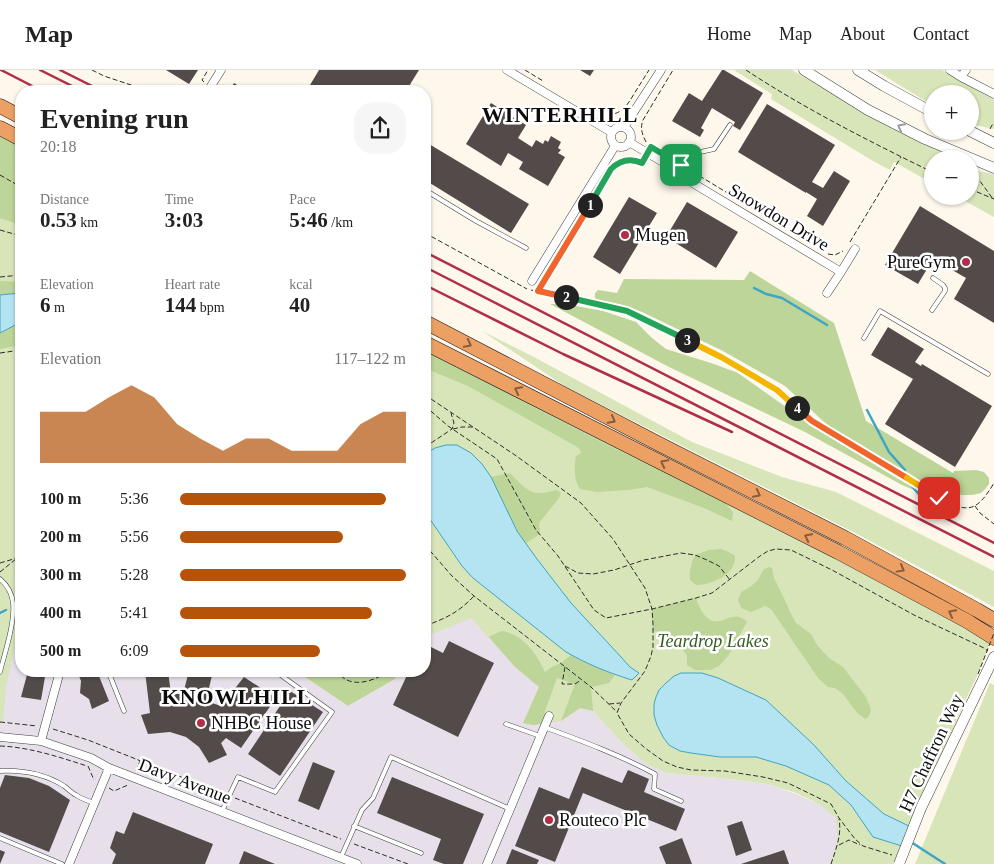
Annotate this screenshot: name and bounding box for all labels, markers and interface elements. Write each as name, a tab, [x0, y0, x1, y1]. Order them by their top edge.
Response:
text: Map	[25, 21, 73, 47]
text: Home	[707, 24, 751, 44]
text: Map	[779, 24, 812, 44]
text: About	[840, 24, 885, 44]
text: Contact	[913, 24, 969, 44]
map controls	[924, 85, 979, 205]
button: +	[924, 85, 979, 140]
button: share	[354, 102, 406, 154]
district label: WINTERHILL	[482, 102, 638, 127]
text: Evening run	[40, 103, 189, 134]
one-way arrow	[898, 123, 907, 133]
text: 20:18	[40, 138, 76, 155]
pin	[660, 144, 702, 186]
button: −	[924, 150, 979, 205]
icon: arrive	[667, 151, 695, 179]
street label: Snowdon Drive	[725, 179, 833, 255]
text: Distance	[40, 192, 89, 207]
text: Time	[165, 192, 194, 207]
text: Pace	[289, 192, 316, 207]
pin: 1	[578, 192, 602, 218]
text: 1	[587, 198, 594, 213]
text: 0.53	[40, 208, 77, 232]
text: 3:03	[165, 208, 203, 232]
text: 5:46	[289, 208, 328, 232]
text: km	[77, 215, 98, 230]
text: /km	[328, 215, 353, 230]
place label: Mugen	[635, 225, 686, 245]
marker: Mugen	[619, 229, 631, 241]
place label: PureGym	[887, 252, 956, 272]
marker: PureGym	[960, 256, 972, 268]
text: Elevation	[40, 277, 94, 292]
text: Heart rate	[165, 277, 220, 292]
text: kcal	[289, 277, 313, 292]
pin: 2	[554, 284, 578, 310]
text: 2	[563, 290, 570, 305]
text: 6	[40, 293, 51, 317]
text: 144	[165, 293, 196, 317]
text: 40	[289, 293, 310, 317]
text: m	[51, 300, 65, 315]
text: bpm	[196, 300, 225, 315]
pin: 3	[674, 328, 700, 352]
text: 3	[684, 333, 691, 348]
one-way arrow	[463, 338, 472, 348]
text: Elevation	[40, 350, 101, 367]
text: 117–122 m	[334, 350, 406, 367]
one-way arrow	[515, 386, 524, 396]
pin: 4	[784, 396, 810, 420]
text: 4	[794, 401, 801, 416]
one-way arrow	[607, 414, 616, 424]
one-way arrow	[660, 459, 669, 469]
pin	[918, 477, 960, 519]
icon: check	[925, 484, 953, 512]
one-way arrow	[752, 488, 761, 498]
text: 100 m	[40, 490, 81, 507]
text: 5:36	[120, 490, 148, 507]
text: 200 m	[40, 528, 81, 545]
text: 5:56	[120, 528, 148, 545]
one-way arrow	[805, 533, 814, 543]
one-way arrow	[896, 562, 905, 572]
text: 300 m	[40, 566, 81, 583]
text: 5:28	[120, 566, 148, 583]
text: 400 m	[40, 604, 81, 621]
text: 5:41	[120, 604, 148, 621]
one-way arrow	[948, 609, 957, 619]
park label: Teardrop Lakes	[657, 631, 769, 651]
text: 500 m	[40, 642, 81, 659]
text: 6:09	[120, 642, 148, 659]
district label: KNOWLHILL	[162, 684, 312, 709]
street label: H7 Chaffron Way	[895, 691, 967, 815]
place label: NHBC House	[211, 713, 312, 733]
marker: NHBC House	[195, 717, 207, 729]
street label: Davy Avenue	[136, 754, 234, 808]
place label: Routeco Plc	[559, 810, 647, 830]
marker: Routeco Plc	[543, 814, 555, 826]

